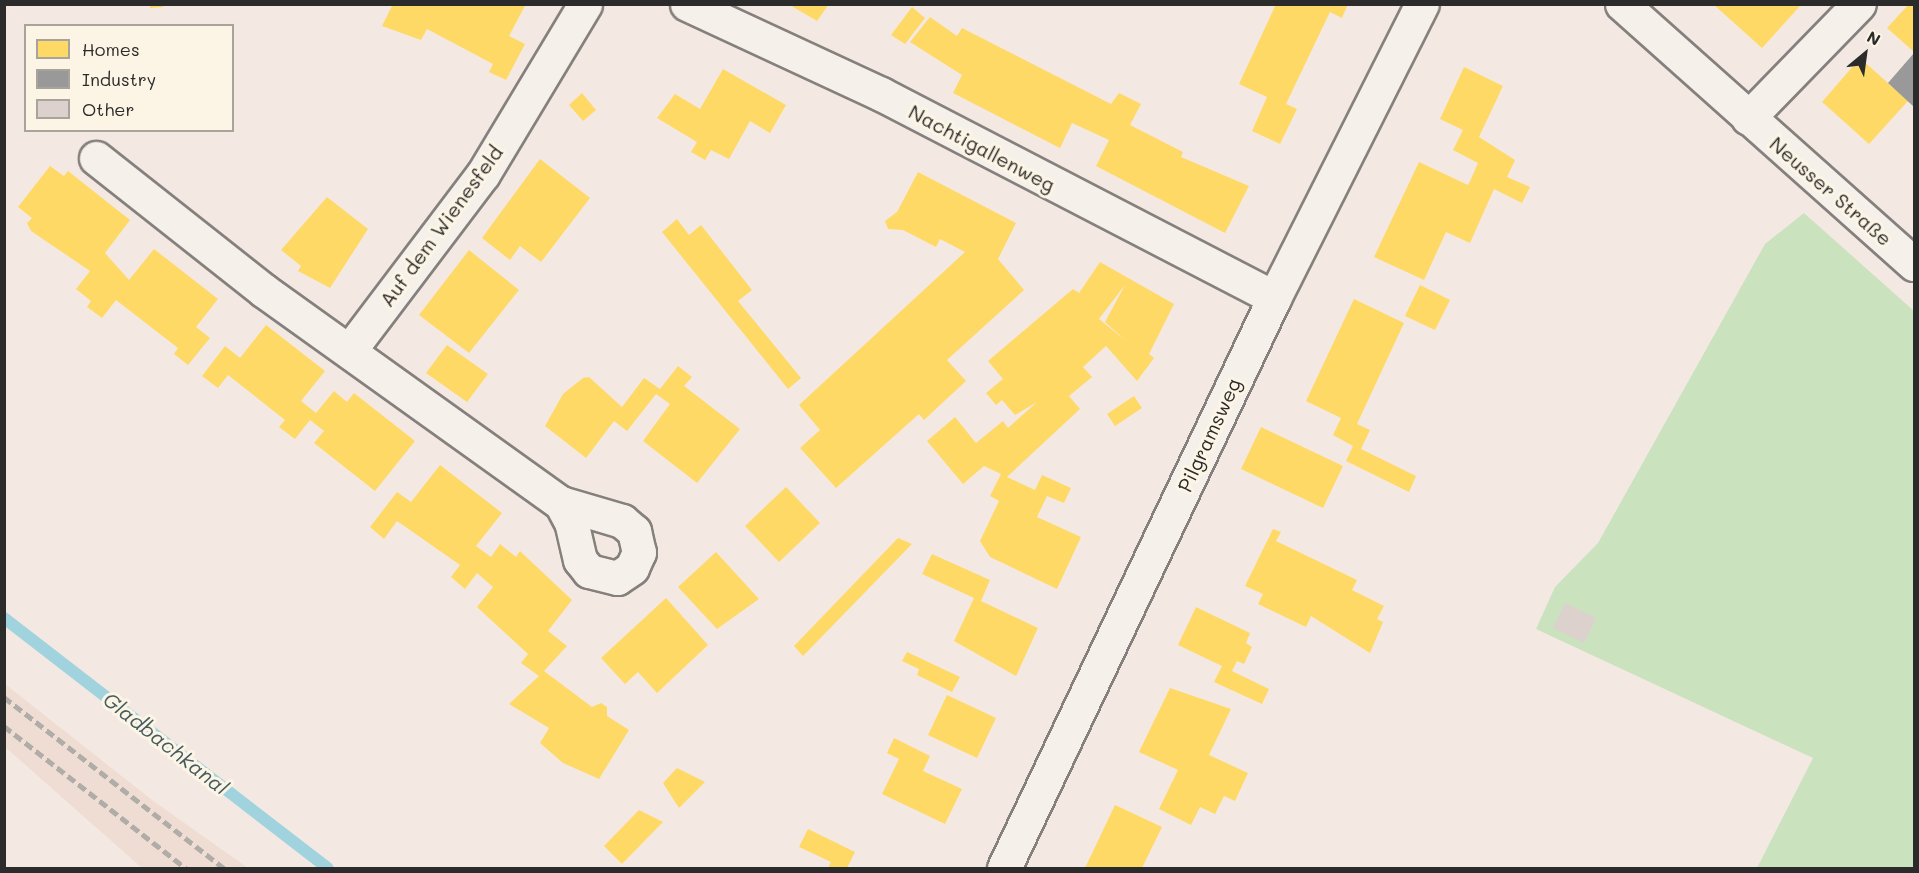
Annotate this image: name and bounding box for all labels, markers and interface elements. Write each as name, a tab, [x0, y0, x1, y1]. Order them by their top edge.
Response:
legend	[24, 24, 234, 132]
north arrow	[1835, 24, 1895, 84]
text: N	[1864, 26, 1884, 50]
text: Homes	[82, 37, 140, 61]
text: Industry	[82, 67, 156, 91]
text: Other	[82, 97, 135, 121]
street label: Nachtigallenweg	[905, 99, 1059, 197]
street label: Neusser Straße	[1765, 131, 1897, 251]
street label: Auf dem Wienesfeld	[374, 141, 508, 311]
street label: Pilgramsweg	[1172, 374, 1246, 496]
water label: Gladbachkanal	[98, 686, 234, 800]

